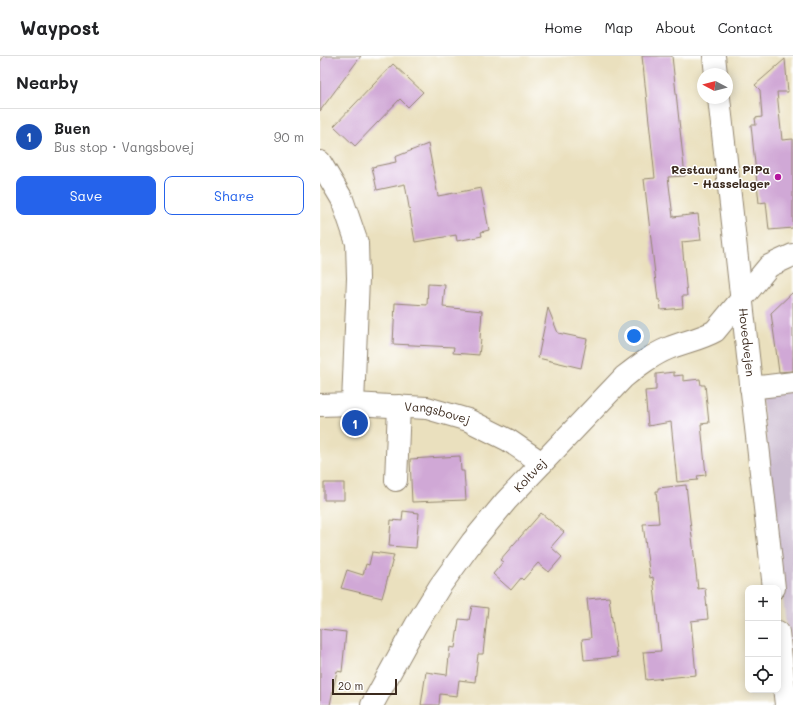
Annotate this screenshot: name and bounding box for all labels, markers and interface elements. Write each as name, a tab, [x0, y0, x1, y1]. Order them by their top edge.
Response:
text: Waypost	[20, 15, 100, 40]
text: Home	[544, 18, 582, 37]
text: Map	[604, 18, 633, 37]
text: About	[655, 18, 696, 37]
text: Contact	[718, 18, 773, 37]
north arrow	[697, 68, 733, 104]
text: Nearby	[16, 71, 78, 93]
text: Buen	[54, 118, 90, 138]
text: 1	[26, 128, 32, 145]
text: 90 m	[274, 128, 304, 145]
text: Bus stop · Vangsbovej	[54, 138, 194, 155]
place label: Restaurant PiPa - Hasselager	[671, 161, 770, 191]
marker: Restaurant PiPa - Hasselager	[773, 172, 783, 182]
button: Save	[16, 176, 156, 215]
button: Share	[164, 176, 304, 215]
street label: Hovedvejen	[736, 307, 759, 378]
your location	[624, 326, 644, 346]
street label: Vangsbovej	[404, 398, 472, 427]
pin: 1	[342, 408, 368, 438]
street label: Koltvej	[510, 455, 549, 495]
map controls	[745, 585, 781, 693]
button: +	[745, 585, 781, 621]
button: −	[745, 621, 781, 657]
button: locate	[745, 657, 781, 693]
scale bar	[332, 677, 397, 696]
text: 20 m	[338, 678, 363, 693]

